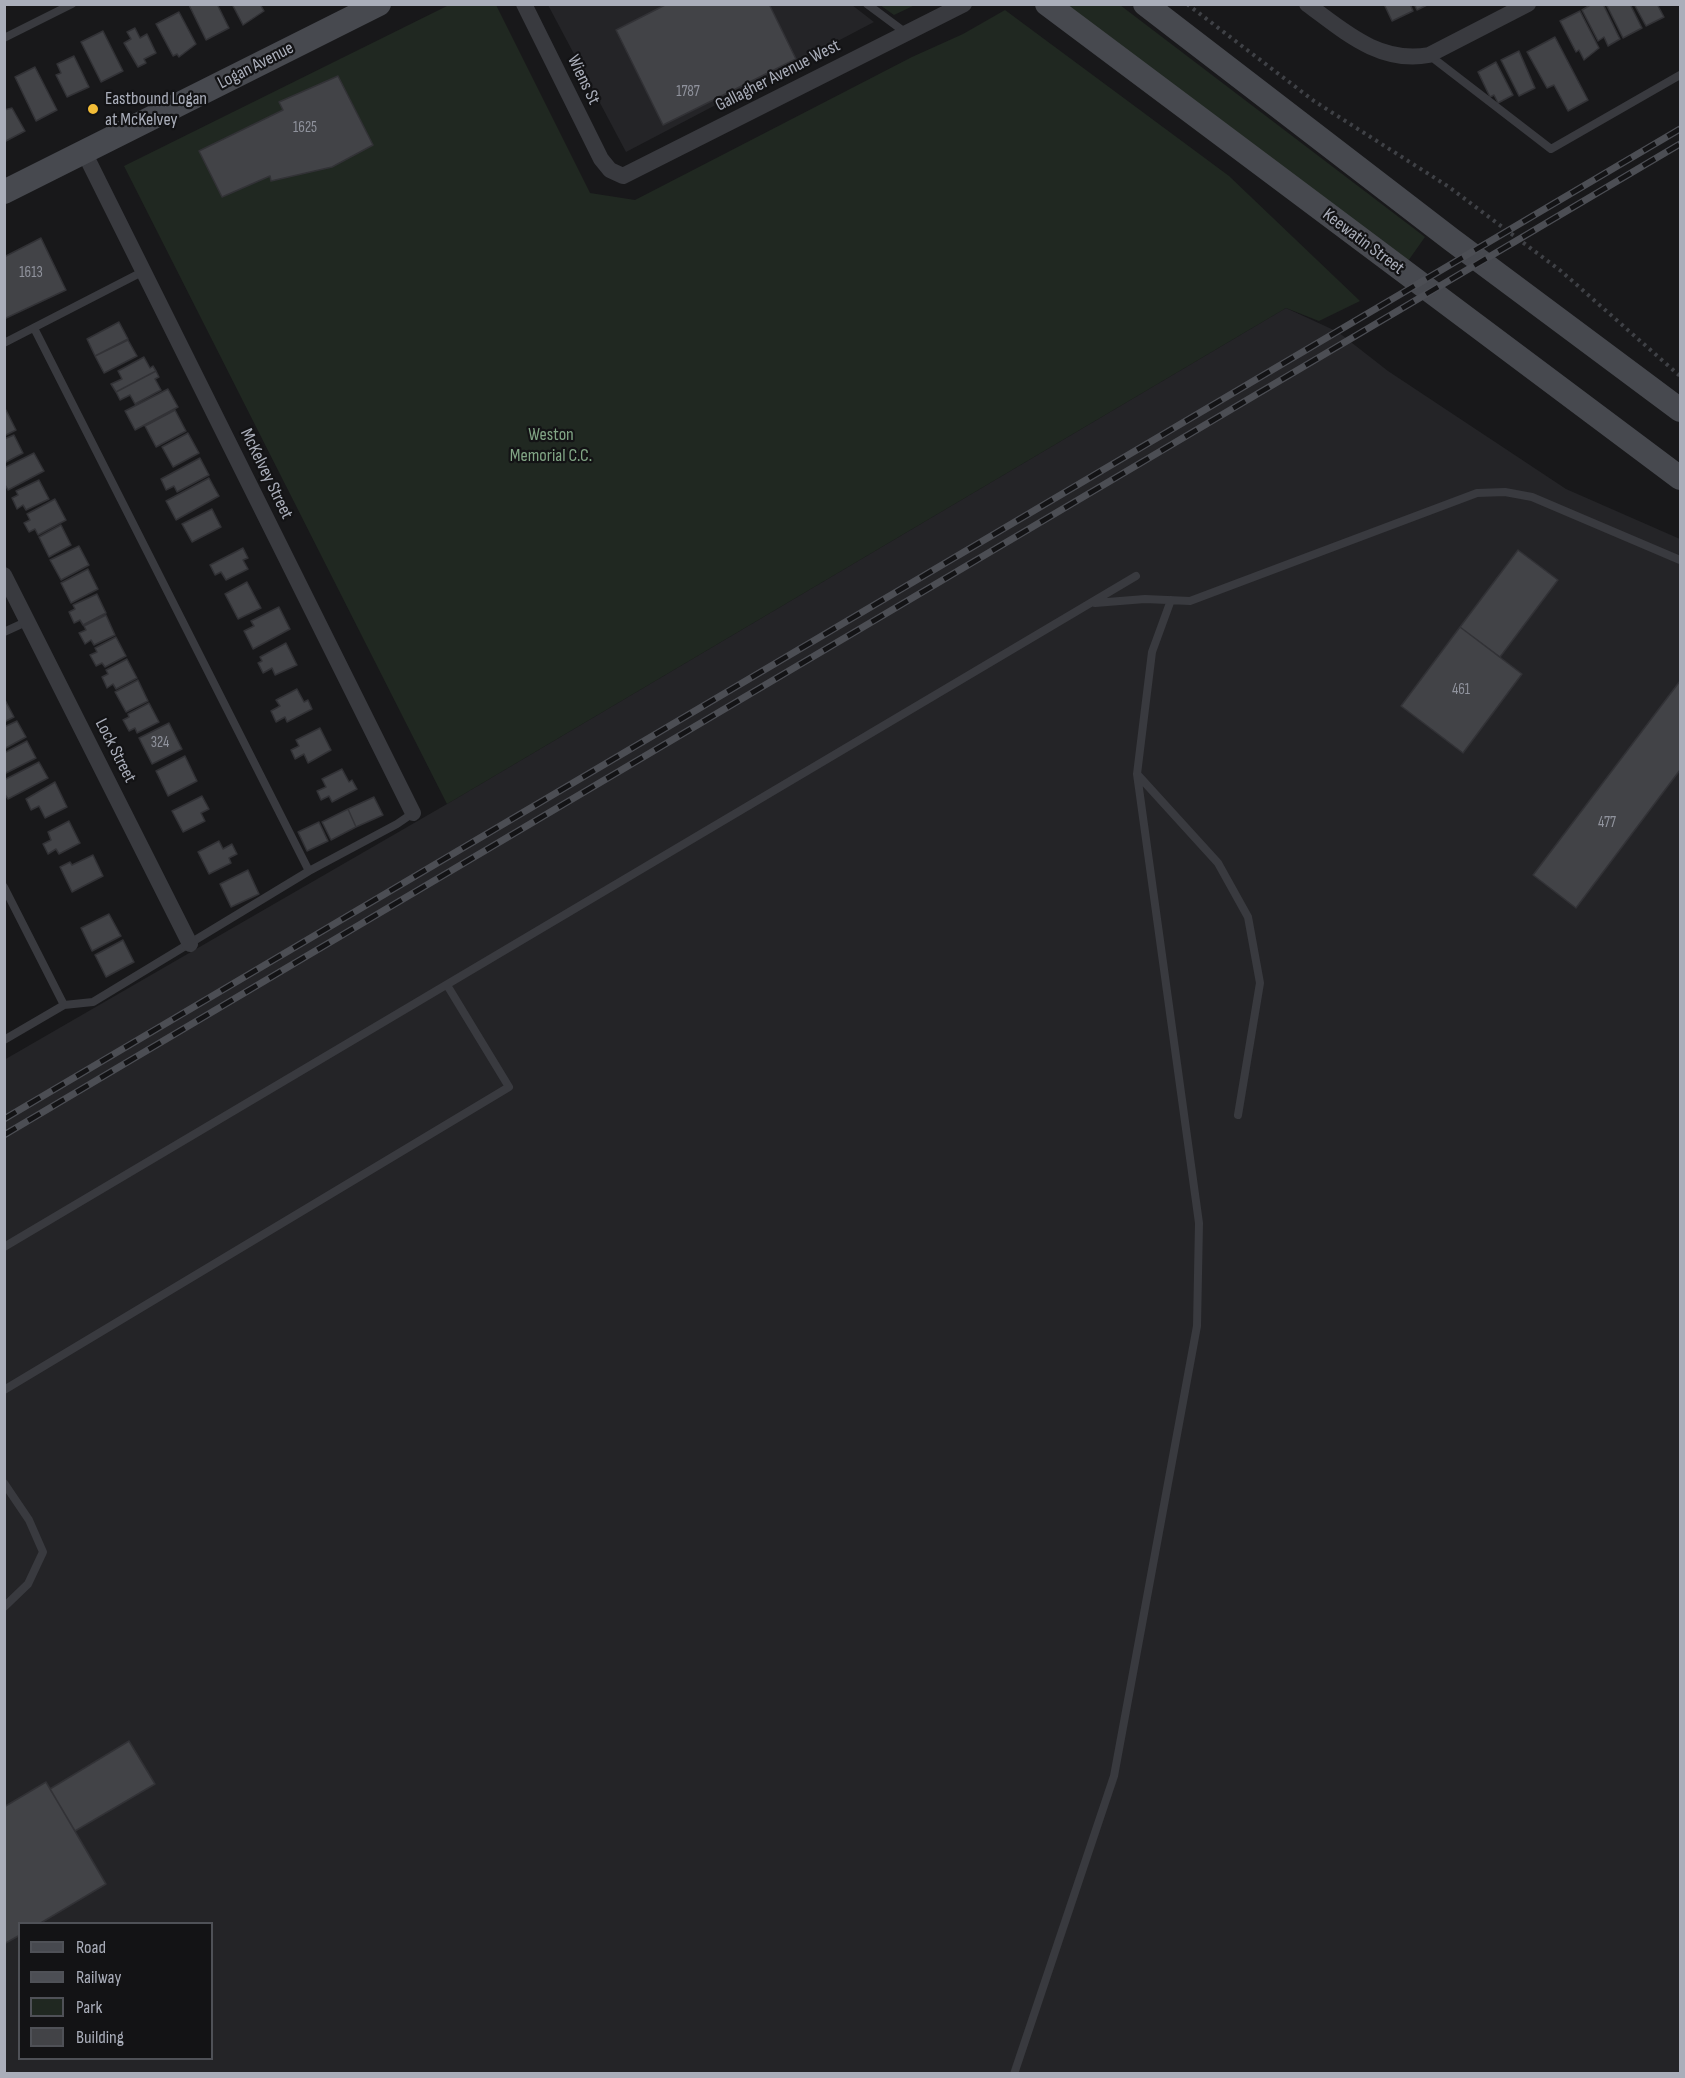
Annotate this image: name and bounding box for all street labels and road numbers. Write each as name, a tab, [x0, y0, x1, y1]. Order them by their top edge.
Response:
street label: Gallagher Avenue West	[712, 35, 844, 117]
street label: Logan Avenue	[214, 38, 298, 94]
street label: Wiens St	[562, 52, 604, 108]
street label: Keewatin Street	[1318, 204, 1408, 280]
street label: McKelvey Street	[235, 425, 297, 523]
street label: Lock Street	[90, 715, 140, 787]

